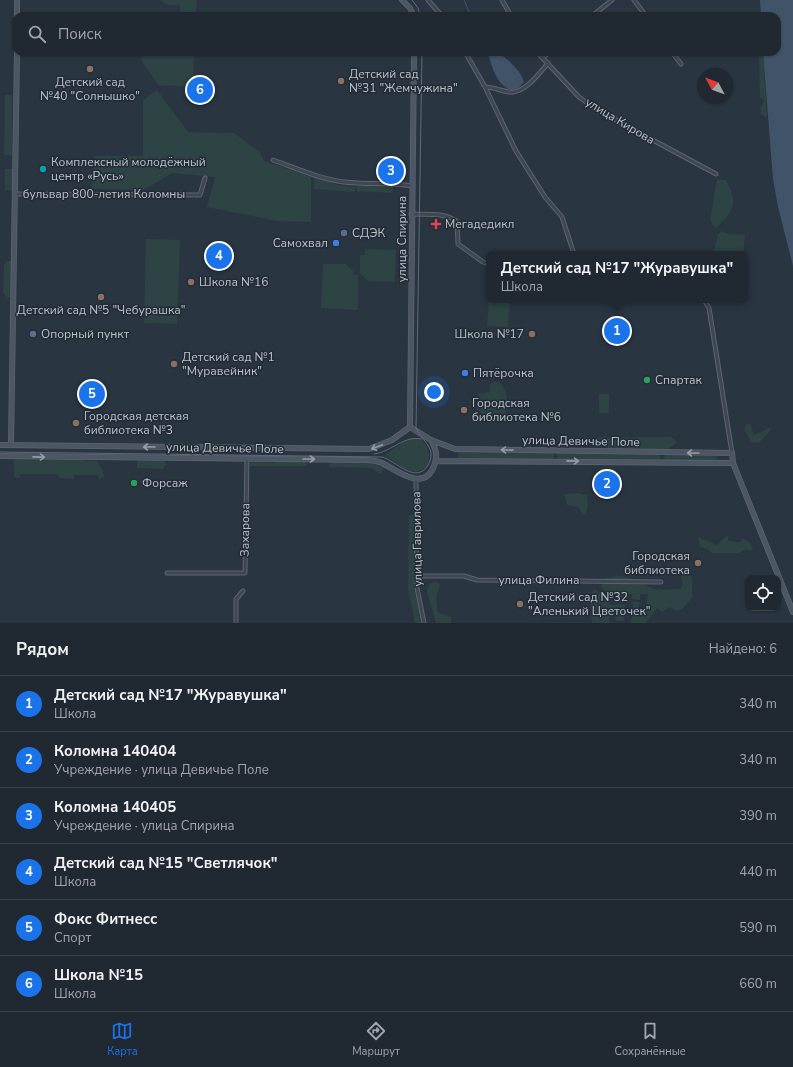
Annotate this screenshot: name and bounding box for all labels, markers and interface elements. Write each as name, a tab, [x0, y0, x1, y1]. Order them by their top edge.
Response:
search box	[12, 12, 781, 56]
icon: search	[26, 23, 48, 45]
text: Поиск	[58, 24, 102, 44]
marker: Детский сад №40 "Солнышко"	[85, 64, 95, 74]
place label: Детский сад №31 "Жемчужина"	[349, 66, 458, 96]
north arrow	[697, 68, 733, 104]
place label: Детский сад №40 "Солнышко"	[40, 74, 140, 104]
pin: 6	[187, 75, 213, 105]
marker: Детский сад №31 "Жемчужина"	[336, 76, 346, 86]
street label: улица Кирова	[582, 94, 658, 148]
place label: Комплексный молодёжный центр «Русь»	[51, 154, 206, 184]
pin: 3	[378, 156, 404, 186]
marker: Комплексный молодёжный центр «Русь»	[38, 164, 48, 174]
street label: бульвар 800-летия Коломны	[23, 186, 185, 202]
street label: улица Спирина	[394, 196, 410, 282]
place label: Мегадедикл	[445, 216, 514, 232]
marker: Мегадедикл	[430, 218, 442, 230]
place label: СДЭК	[352, 225, 385, 241]
marker: СДЭК	[339, 228, 349, 238]
place label: Самохвал	[273, 235, 328, 251]
marker: Самохвал	[331, 238, 341, 248]
pin: 4	[206, 241, 232, 271]
popup	[486, 251, 748, 303]
text: Детский сад №17 "Журавушка"	[501, 258, 733, 278]
place label: Школа №16	[199, 274, 268, 290]
marker: Школа №16	[186, 277, 196, 287]
text: Школа	[501, 278, 543, 296]
marker: Детский сад №5 "Чебурашка"	[96, 292, 106, 302]
place label: Детский сад №5 "Чебурашка"	[17, 302, 185, 318]
pin: 1	[604, 316, 630, 346]
place label: Опорный пункт	[41, 326, 130, 342]
place label: Школа №17	[455, 326, 524, 342]
marker: Опорный пункт	[28, 329, 38, 339]
marker: Школа №17	[527, 329, 537, 339]
place label: Детский сад №1 "Муравейник"	[182, 349, 275, 379]
marker: Детский сад №1 "Муравейник"	[169, 359, 179, 369]
place label: Пятёрочка	[473, 365, 534, 381]
marker: Пятёрочка	[460, 368, 470, 378]
place label: Спартак	[655, 372, 702, 388]
marker: Спартак	[642, 375, 652, 385]
pin: 5	[79, 379, 105, 409]
your location	[424, 382, 444, 402]
place label: Городская библиотека №6	[472, 395, 561, 425]
marker: Городская библиотека №6	[459, 405, 469, 415]
place label: Городская детская библиотека №3	[84, 408, 189, 438]
marker: Городская детская библиотека №3	[71, 418, 81, 428]
street label: улица Девичье Поле	[522, 432, 640, 450]
street label: улица Девичье Поле	[166, 439, 284, 457]
one-way arrow	[143, 443, 156, 451]
one-way arrow	[371, 443, 383, 451]
one-way arrow	[501, 446, 514, 454]
one-way arrow	[687, 449, 700, 457]
one-way arrow	[32, 453, 45, 460]
one-way arrow	[302, 455, 315, 463]
one-way arrow	[566, 458, 579, 465]
pin: 2	[594, 469, 620, 499]
place label: Форсаж	[142, 475, 188, 491]
marker: Форсаж	[129, 478, 139, 488]
street label: улица Гаврилова	[408, 491, 426, 587]
street label: Захарова	[237, 503, 253, 557]
place label: Городская библиотека	[624, 548, 690, 578]
marker: Городская библиотека	[693, 558, 703, 568]
street label: улица Филина	[498, 572, 580, 588]
map controls	[745, 575, 781, 611]
button: locate	[745, 575, 781, 611]
place label: Детский сад №32 "Аленький Цветочек"	[528, 589, 651, 619]
marker: Детский сад №32 "Аленький Цветочек"	[515, 599, 525, 609]
text: Рядом	[16, 638, 69, 661]
text: Найдено: 6	[709, 640, 777, 658]
text: Детский сад №17 "Журавушка"	[54, 685, 287, 705]
text: 1	[25, 695, 33, 713]
text: 340 m	[739, 695, 777, 713]
text: Школа	[54, 705, 96, 723]
text: Коломна 140404	[54, 741, 176, 761]
text: 2	[25, 751, 33, 769]
text: 340 m	[739, 751, 777, 769]
text: Учреждение · улица Девичье Поле	[54, 761, 269, 779]
text: Коломна 140405	[54, 797, 176, 817]
text: 3	[25, 807, 33, 825]
text: 390 m	[739, 807, 777, 825]
text: Учреждение · улица Спирина	[54, 817, 235, 835]
text: Детский сад №15 "Светлячок"	[54, 853, 278, 873]
text: 4	[25, 863, 33, 881]
text: 440 m	[739, 863, 777, 881]
text: Школа	[54, 873, 96, 891]
text: Фокс Фитнесс	[54, 909, 157, 929]
text: 5	[25, 919, 33, 937]
text: 590 m	[739, 919, 777, 937]
text: Спорт	[54, 929, 91, 947]
text: Школа №15	[54, 965, 143, 985]
text: 6	[25, 975, 33, 993]
text: 660 m	[739, 975, 777, 993]
text: Школа	[54, 985, 96, 1003]
tab: Карта	[107, 1020, 138, 1059]
tab: Маршрут	[352, 1020, 400, 1059]
tab: Сохранённые	[615, 1020, 686, 1059]

